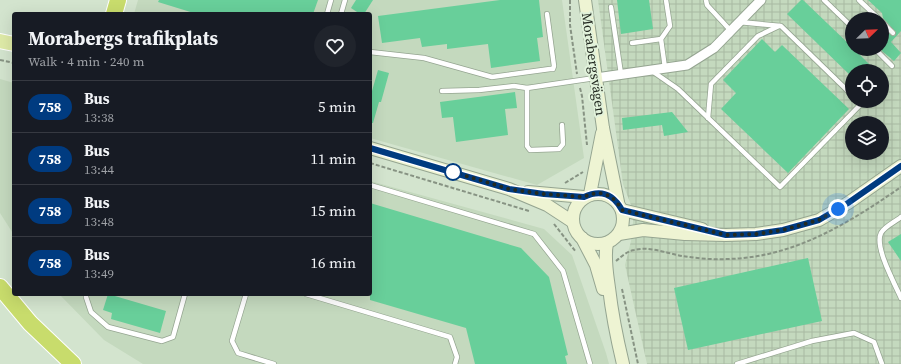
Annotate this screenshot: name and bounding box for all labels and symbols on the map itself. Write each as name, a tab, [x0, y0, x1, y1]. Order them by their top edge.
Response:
street label: Morabergsvägen	[577, 11, 611, 117]
north arrow	[845, 12, 889, 56]
unlabelled marker	[444, 163, 462, 181]
your location	[828, 199, 848, 219]

